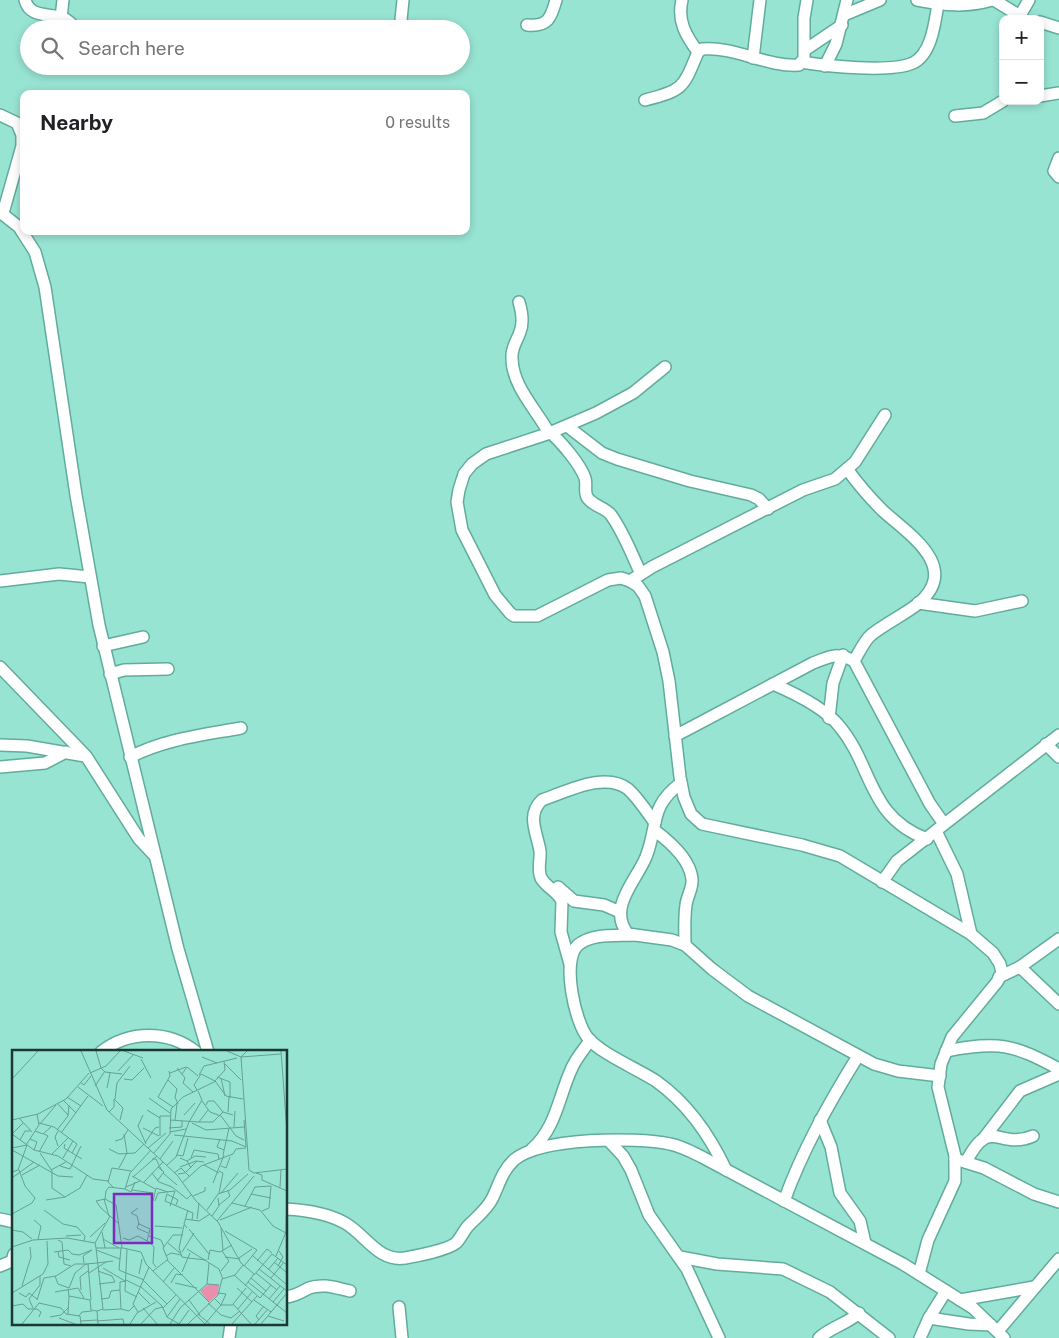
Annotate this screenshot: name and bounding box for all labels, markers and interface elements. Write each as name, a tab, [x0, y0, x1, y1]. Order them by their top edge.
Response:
map controls	[999, 15, 1044, 105]
button: +	[999, 15, 1044, 60]
search box	[20, 20, 470, 75]
icon: search	[38, 34, 66, 62]
text: Search here	[78, 37, 185, 59]
button: −	[999, 60, 1044, 105]
text: Nearby	[40, 110, 113, 135]
text: 0 results	[385, 113, 450, 132]
inset map	[12, 1050, 288, 1326]

